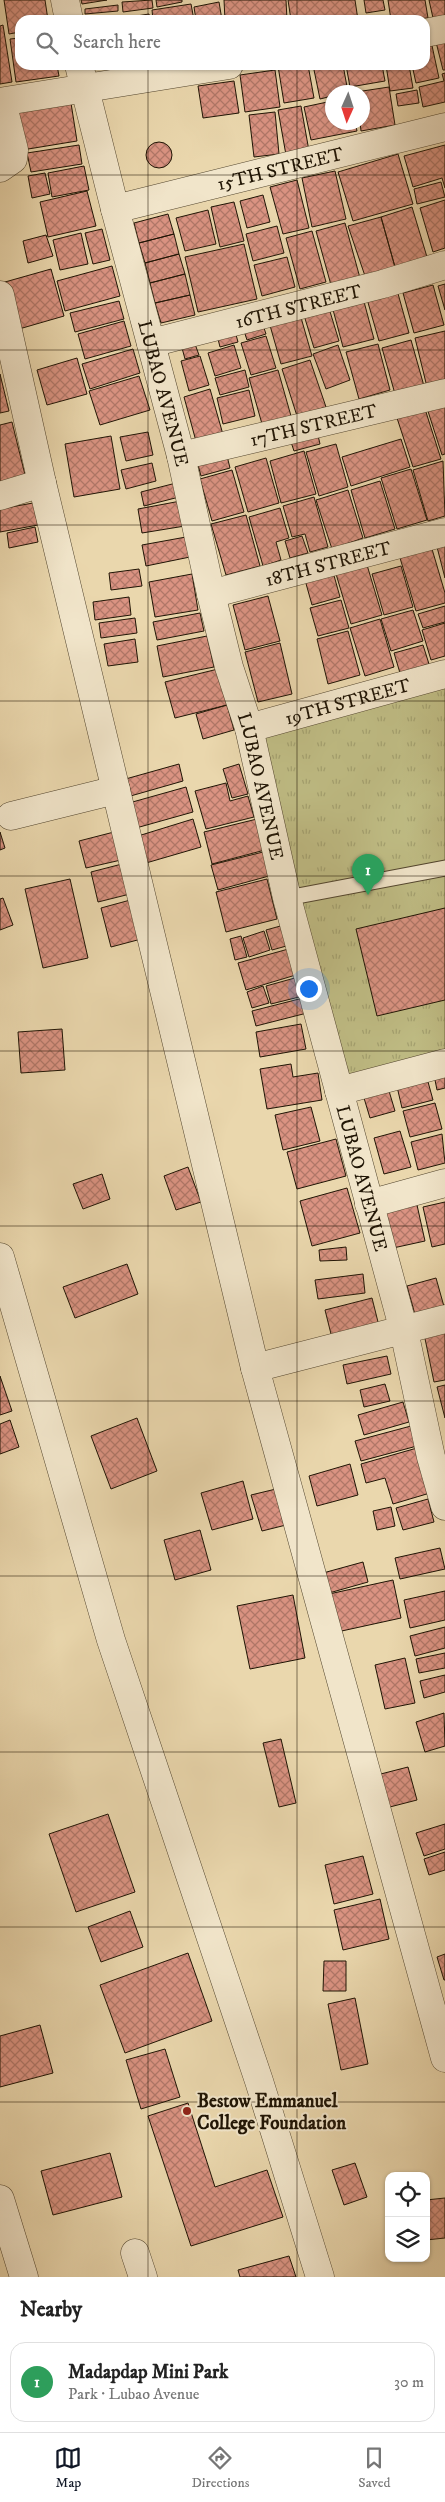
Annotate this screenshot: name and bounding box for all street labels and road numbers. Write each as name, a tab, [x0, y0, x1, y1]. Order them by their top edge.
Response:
street label: 15TH STREET	[215, 143, 346, 196]
street label: 16TH STREET	[233, 280, 365, 334]
street label: LUBAO AVENUE	[132, 318, 193, 469]
street label: 17TH STREET	[248, 400, 380, 452]
street label: 18TH STREET	[263, 537, 394, 592]
street label: 19TH STREET	[282, 674, 414, 731]
street label: LUBAO AVENUE	[232, 710, 288, 862]
street label: LUBAO AVENUE	[330, 1103, 392, 1254]

